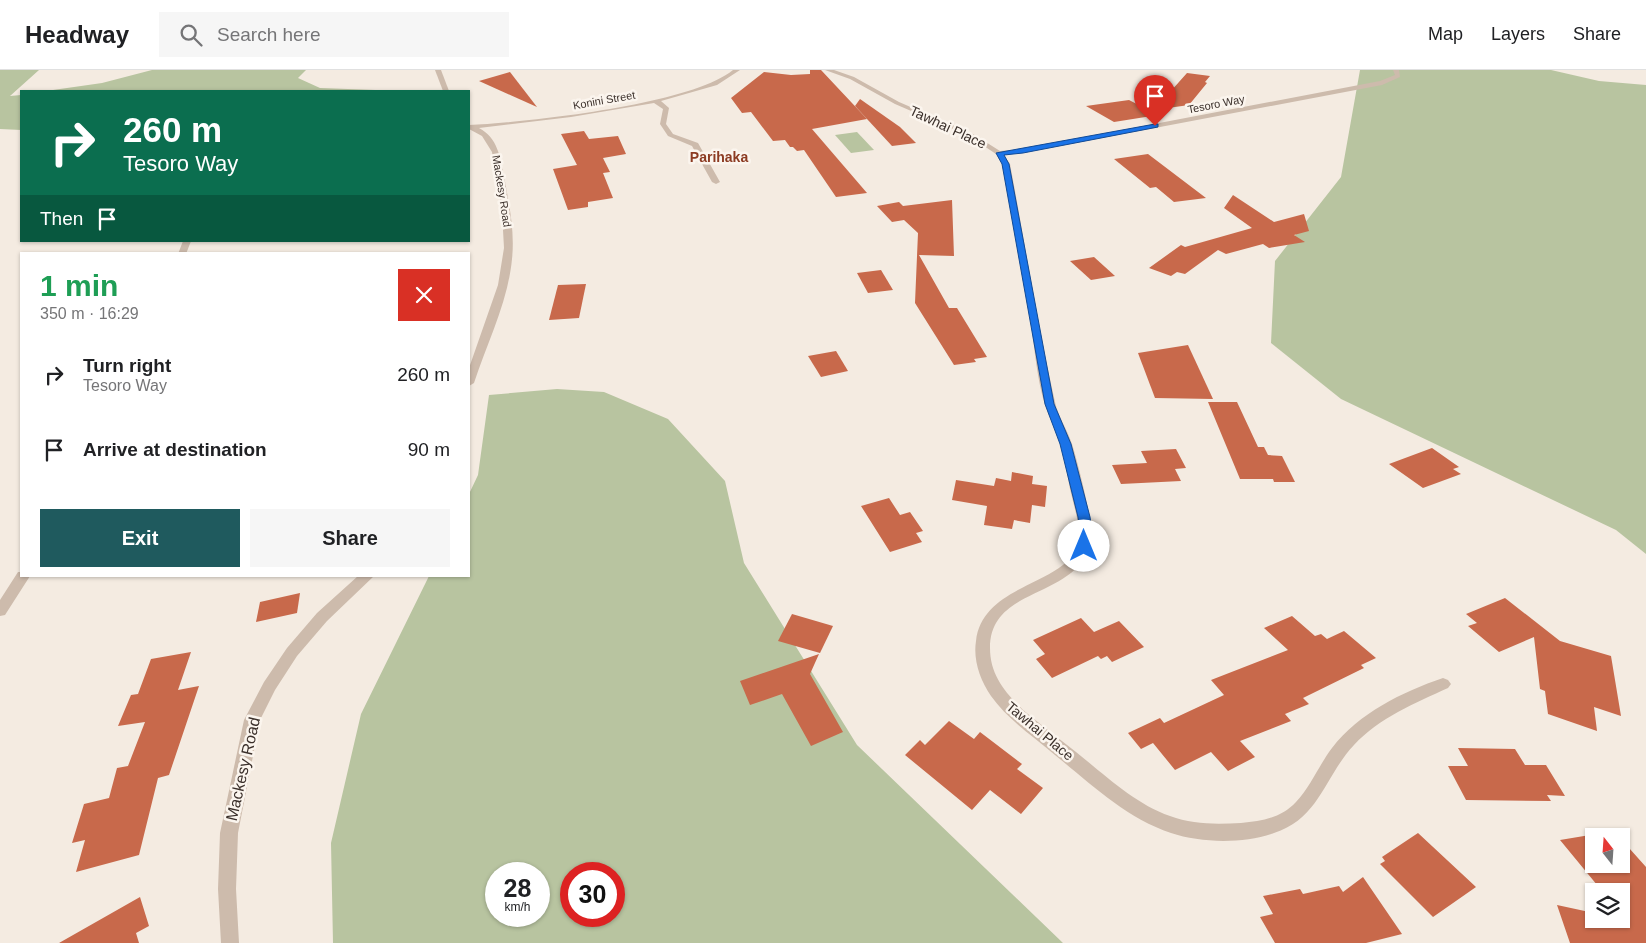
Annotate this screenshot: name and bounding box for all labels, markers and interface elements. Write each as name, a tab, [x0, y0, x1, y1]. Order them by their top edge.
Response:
search box	[159, 12, 509, 57]
text: Headway	[25, 21, 129, 48]
icon: search	[177, 21, 205, 49]
text: Search here	[217, 24, 321, 45]
text: Map	[1428, 24, 1463, 44]
text: Layers	[1491, 24, 1545, 44]
text: Share	[1573, 24, 1621, 44]
pin	[1134, 75, 1176, 126]
icon: arrive	[1141, 82, 1169, 110]
street label: Konini Street	[572, 89, 636, 111]
street label: Tesoro Way	[1187, 93, 1246, 115]
street label: Tawhai Place	[907, 102, 989, 152]
icon: right	[40, 110, 105, 175]
text: 260 m	[123, 110, 222, 149]
district label: Parihaka	[690, 149, 748, 165]
text: Tesoro Way	[123, 151, 238, 176]
street label: Mackesy Road	[490, 154, 514, 228]
icon: arrive	[93, 205, 121, 233]
text: Then	[40, 208, 83, 229]
text: 1 min	[40, 269, 118, 302]
button: close	[398, 269, 450, 321]
text: 350 m · 16:29	[40, 305, 139, 322]
text: Turn right	[83, 355, 171, 376]
icon: right	[40, 361, 68, 389]
text: 260 m	[397, 364, 450, 385]
text: Tesoro Way	[83, 377, 167, 394]
icon: arrive	[40, 436, 68, 464]
text: Arrive at destination	[83, 439, 267, 460]
text: 90 m	[408, 439, 450, 460]
button: Exit	[40, 509, 240, 567]
button: Share	[250, 509, 450, 567]
position arrow	[1057, 519, 1109, 571]
street label: Tawhai Place	[1003, 698, 1077, 764]
street label: Mackesy Road	[223, 716, 263, 822]
north arrow	[1585, 828, 1630, 872]
map controls	[1585, 828, 1630, 928]
speed limit sign: 30	[560, 862, 625, 927]
text: 28	[504, 874, 531, 902]
button: layers	[1585, 883, 1630, 928]
text: km/h	[504, 900, 531, 914]

